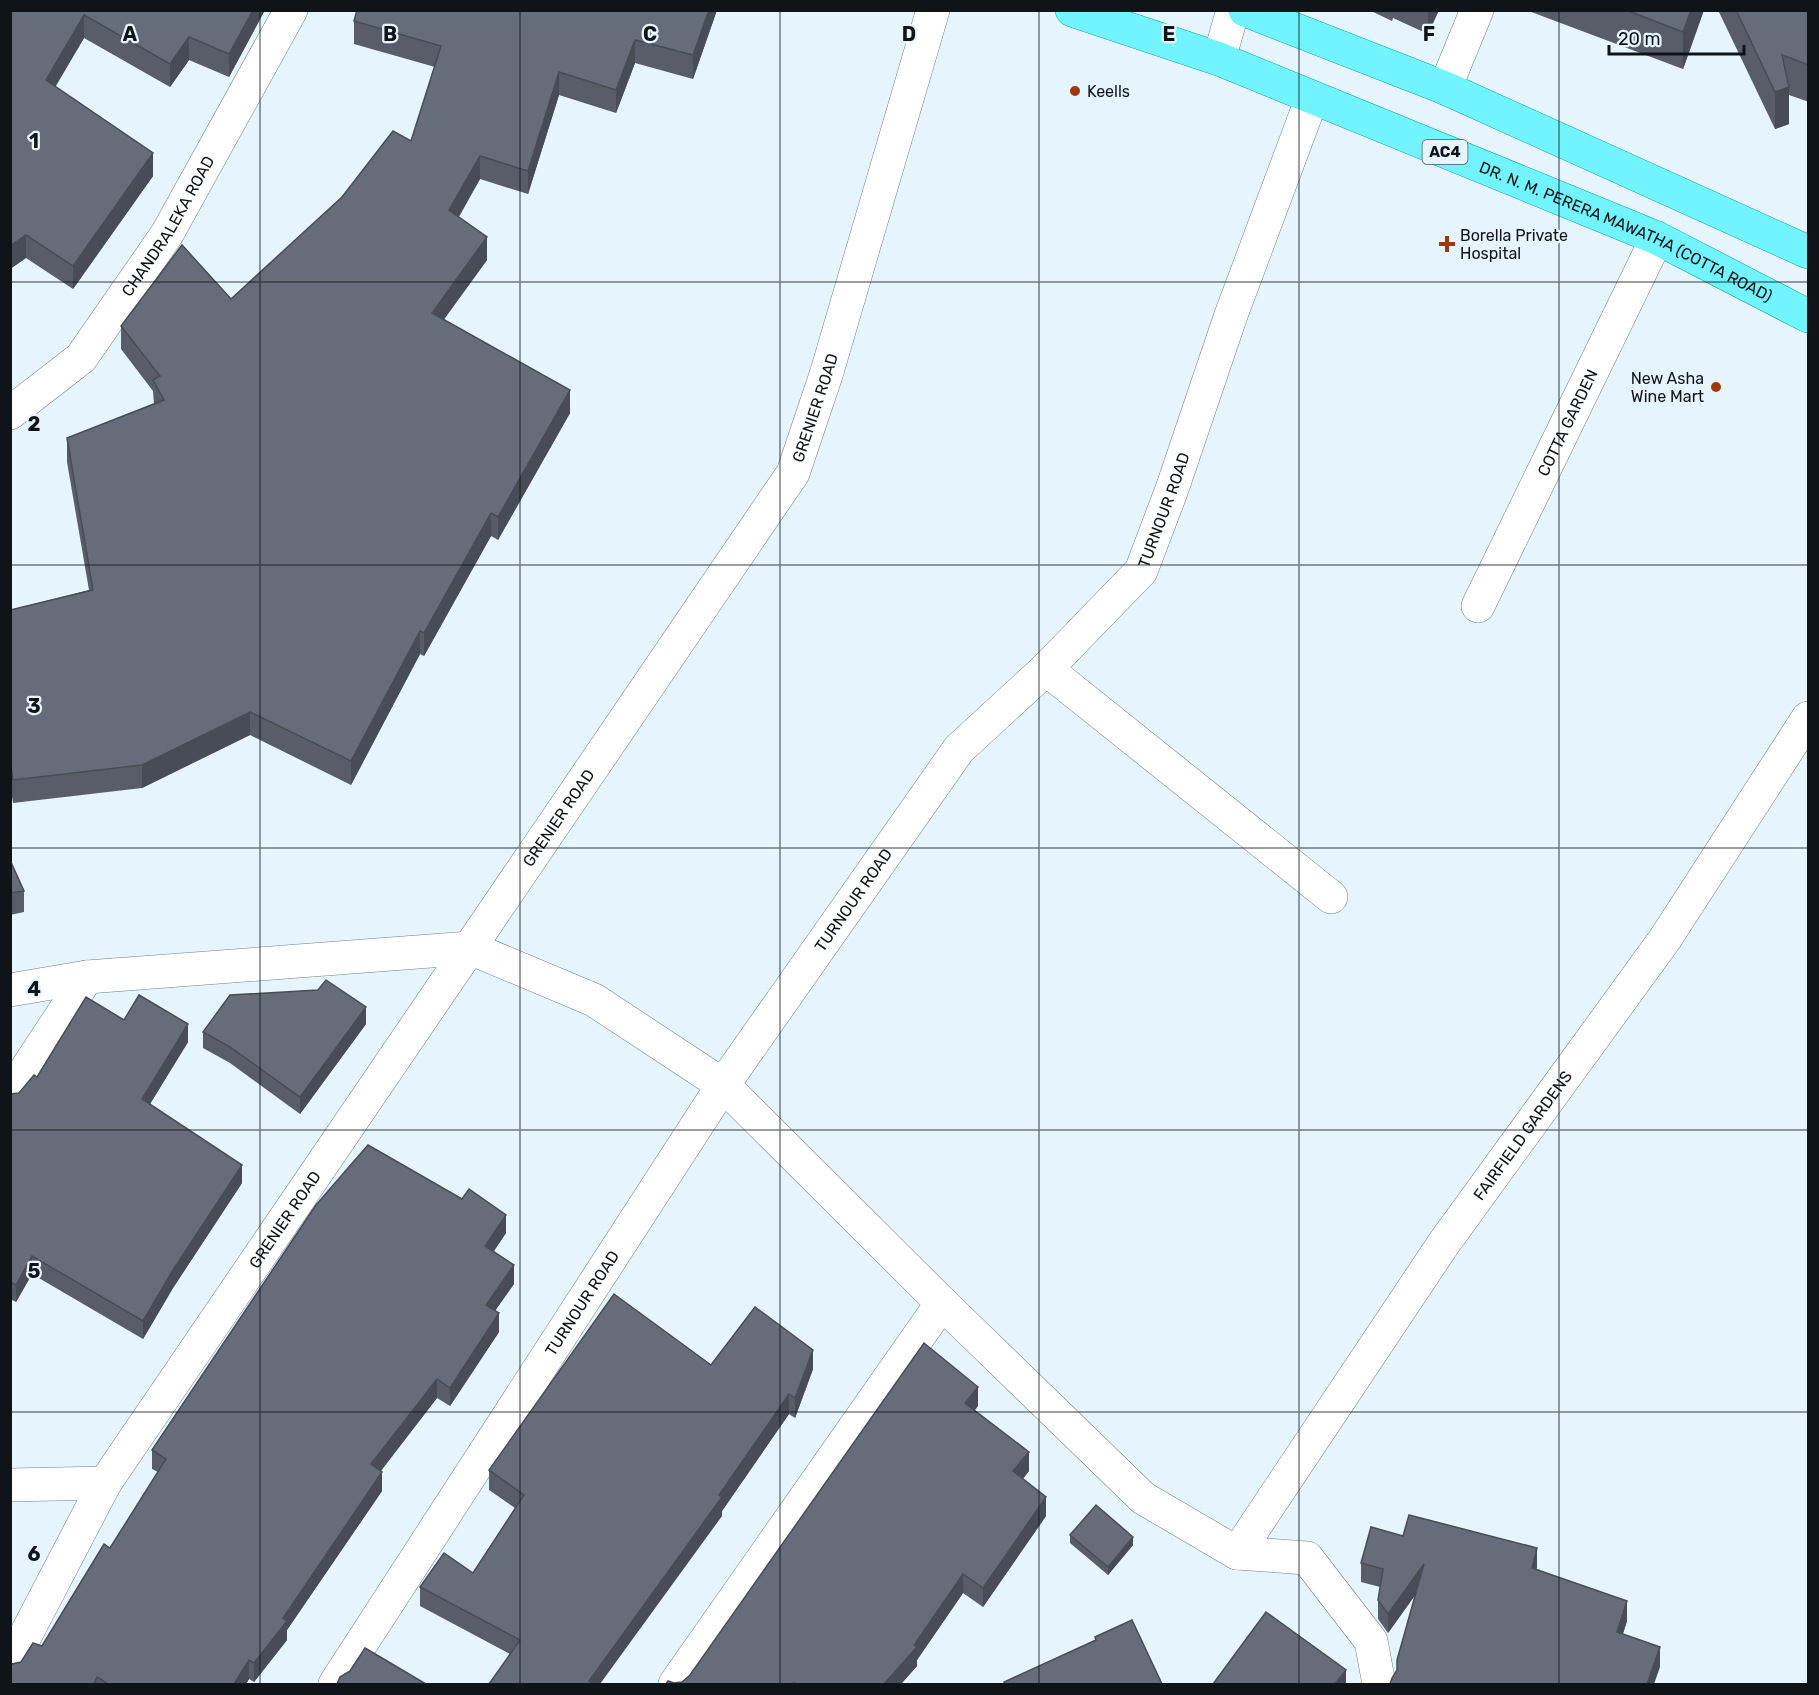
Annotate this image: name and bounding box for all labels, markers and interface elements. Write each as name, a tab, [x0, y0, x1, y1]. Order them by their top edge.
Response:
scale bar	[1609, 18, 1744, 56]
text: A	[123, 22, 138, 46]
text: B	[383, 22, 397, 46]
text: C	[643, 22, 657, 46]
text: D	[902, 22, 916, 46]
text: E	[1163, 22, 1175, 46]
text: F	[1423, 22, 1435, 46]
text: 20 m	[1618, 28, 1660, 50]
place label: Keells	[1087, 82, 1130, 101]
marker: Keells	[1068, 84, 1082, 98]
text: 1	[29, 129, 39, 153]
road number: AC4	[1422, 140, 1468, 164]
street label: CHANDRALEKA ROAD	[117, 152, 218, 300]
street label: DR. N. M. PERERA MAWATHA (COTTA ROAD)	[1477, 157, 1776, 305]
place label: Borella Private Hospital	[1460, 226, 1568, 263]
marker: Borella Private Hospital	[1438, 235, 1456, 253]
street label: GRENIER ROAD	[788, 351, 841, 465]
street label: COTTA GARDEN	[1533, 366, 1601, 479]
place label: New Asha Wine Mart	[1631, 369, 1704, 406]
marker: New Asha Wine Mart	[1709, 380, 1723, 394]
text: 2	[28, 412, 41, 436]
street label: TURNOUR ROAD	[1134, 450, 1193, 570]
text: 3	[27, 694, 41, 718]
street label: GRENIER ROAD	[518, 765, 598, 870]
street label: TURNOUR ROAD	[810, 845, 896, 955]
text: 4	[27, 977, 41, 1001]
street label: FAIRFIELD GARDENS	[1469, 1067, 1576, 1204]
street label: GRENIER ROAD	[245, 1167, 324, 1272]
street label: TURNOUR ROAD	[541, 1247, 623, 1359]
text: 5	[28, 1259, 41, 1283]
text: 6	[27, 1542, 41, 1566]

